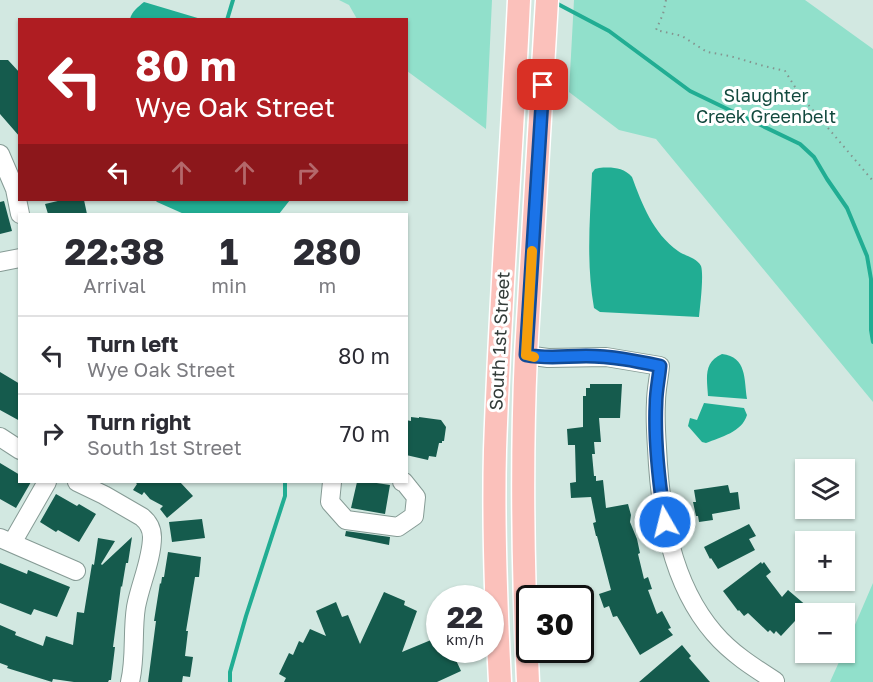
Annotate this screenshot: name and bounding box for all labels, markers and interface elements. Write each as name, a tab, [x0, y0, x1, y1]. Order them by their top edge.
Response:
text: 80 m	[135, 40, 236, 90]
icon: left	[36, 42, 114, 120]
pin	[517, 59, 568, 110]
icon: arrive	[526, 68, 559, 101]
park label: Slaughter Creek Greenbelt	[696, 84, 836, 127]
text: Wye Oak Street	[135, 91, 335, 123]
icon: left	[102, 156, 135, 189]
icon: ahead	[165, 156, 198, 189]
icon: ahead	[228, 156, 261, 189]
icon: right	[291, 156, 324, 189]
text: 22:38	[64, 230, 165, 273]
text: 1	[220, 230, 238, 273]
text: 280	[293, 230, 362, 273]
street label: South 1st Street	[484, 271, 514, 411]
text: Arrival	[83, 273, 146, 297]
text: min	[211, 273, 247, 297]
text: m	[318, 273, 336, 297]
text: Turn left	[87, 330, 178, 357]
icon: left	[36, 339, 69, 372]
text: 80 m	[338, 342, 390, 369]
text: Wye Oak Street	[87, 357, 235, 381]
text: Turn right	[87, 408, 191, 435]
icon: right	[36, 417, 69, 450]
text: 70 m	[340, 420, 390, 447]
text: South 1st Street	[87, 435, 242, 459]
map controls	[795, 459, 855, 663]
button: layers	[795, 459, 855, 519]
position arrow	[633, 490, 697, 554]
button: +	[795, 531, 855, 591]
speed limit sign: 30	[516, 585, 594, 663]
text: 22	[447, 599, 483, 635]
button: −	[795, 603, 855, 663]
text: km/h	[446, 630, 484, 648]

